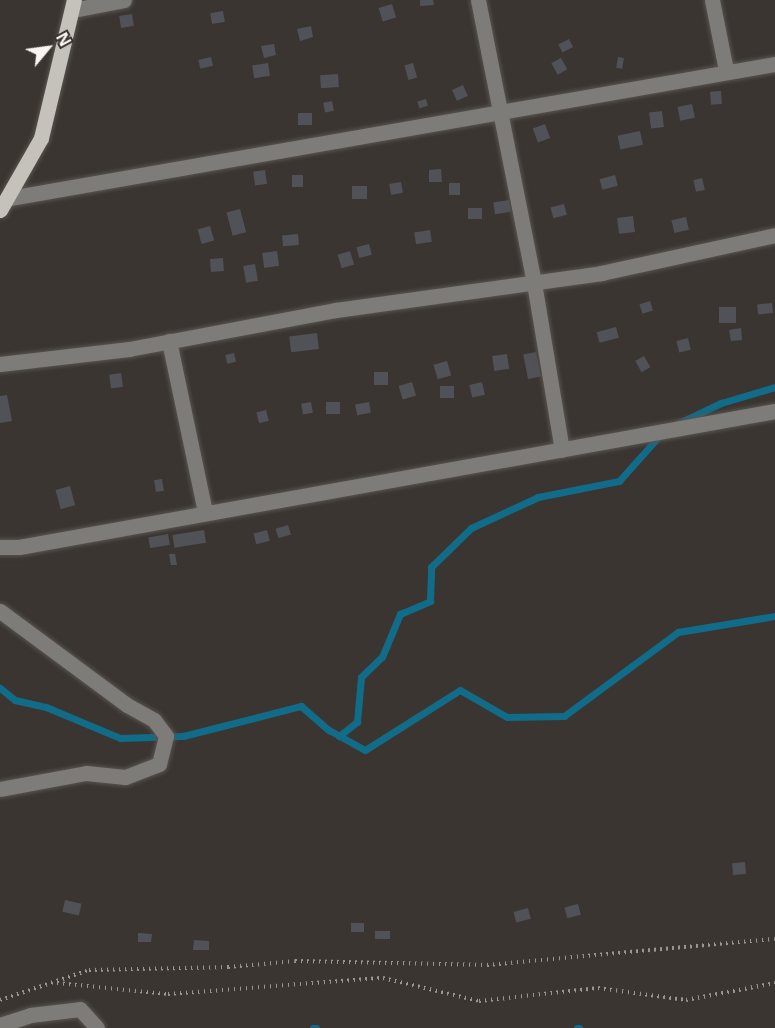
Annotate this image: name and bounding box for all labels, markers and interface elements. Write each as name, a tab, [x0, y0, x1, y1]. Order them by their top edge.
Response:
north arrow	[18, 18, 78, 78]
text: N	[51, 28, 77, 50]

